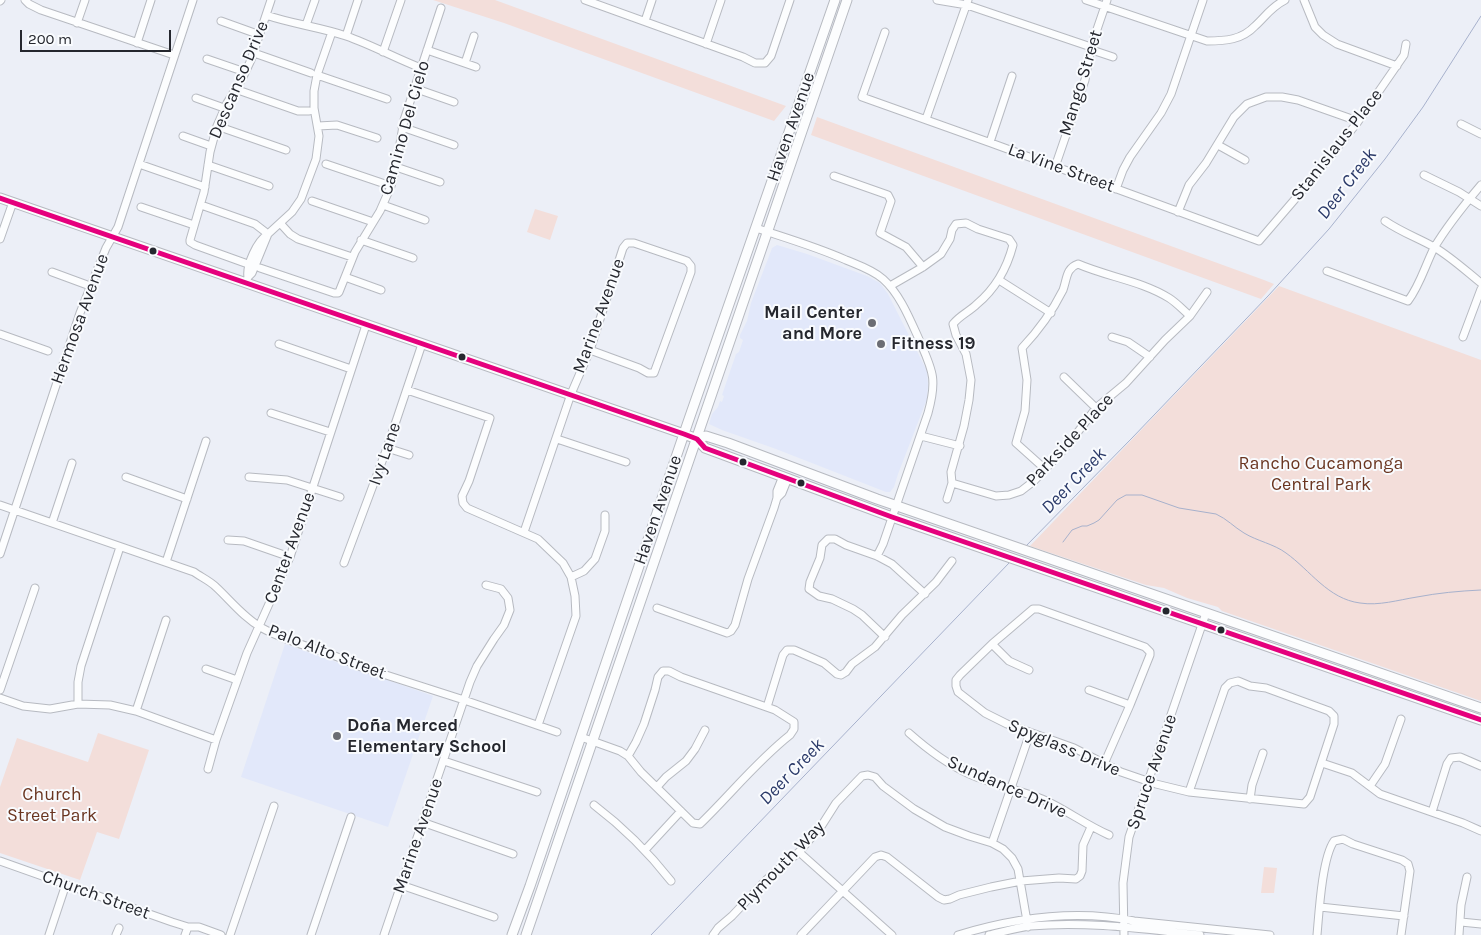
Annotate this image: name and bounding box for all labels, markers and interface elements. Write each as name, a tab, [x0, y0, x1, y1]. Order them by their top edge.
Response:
street label: Descanso Drive	[204, 18, 274, 142]
scale bar	[22, 20, 174, 52]
street label: Mango Street	[1055, 27, 1107, 139]
text: 200 m	[28, 30, 72, 48]
street label: Camino Del Cielo	[375, 58, 435, 198]
street label: Haven Avenue	[762, 69, 820, 185]
street label: Stanislaus Place	[1287, 85, 1387, 205]
street label: La Vine Street	[1005, 139, 1117, 197]
water label: Deer Creek	[1312, 144, 1382, 224]
unlabelled marker	[148, 246, 158, 256]
street label: Hermosa Avenue	[46, 251, 114, 387]
street label: Marine Avenue	[568, 256, 630, 376]
place label: Mail Center and More	[764, 302, 862, 344]
marker: Mail Center and More	[866, 317, 878, 329]
place label: Fitness 19	[891, 333, 976, 355]
marker: Fitness 19	[875, 338, 887, 350]
unlabelled marker	[457, 352, 467, 362]
street label: Parkside Place	[1022, 389, 1118, 491]
street label: Ivy Lane	[364, 420, 406, 488]
water label: Deer Creek	[1037, 443, 1111, 519]
street label: Haven Avenue	[629, 452, 687, 568]
park label: Rancho Cucamonga Central Park	[1239, 453, 1403, 496]
unlabelled marker	[738, 457, 748, 467]
unlabelled marker	[796, 478, 806, 488]
street label: Center Avenue	[260, 489, 320, 607]
unlabelled marker	[1161, 606, 1171, 616]
street label: Palo Alto Street	[265, 620, 389, 684]
unlabelled marker	[1216, 625, 1226, 635]
street label: Spruce Avenue	[1122, 711, 1182, 833]
place label: Doña Merced Elementary School	[347, 715, 507, 758]
street label: Spyglass Drive	[1005, 715, 1123, 781]
marker: Doña Merced Elementary School	[331, 730, 343, 742]
water label: Deer Creek	[755, 734, 829, 810]
street label: Sundance Drive	[944, 751, 1070, 823]
street label: Marine Avenue	[388, 775, 448, 897]
park label: Church Street Park	[7, 784, 97, 826]
street label: Plymouth Way	[733, 817, 829, 915]
street label: Church Street	[39, 866, 153, 924]

